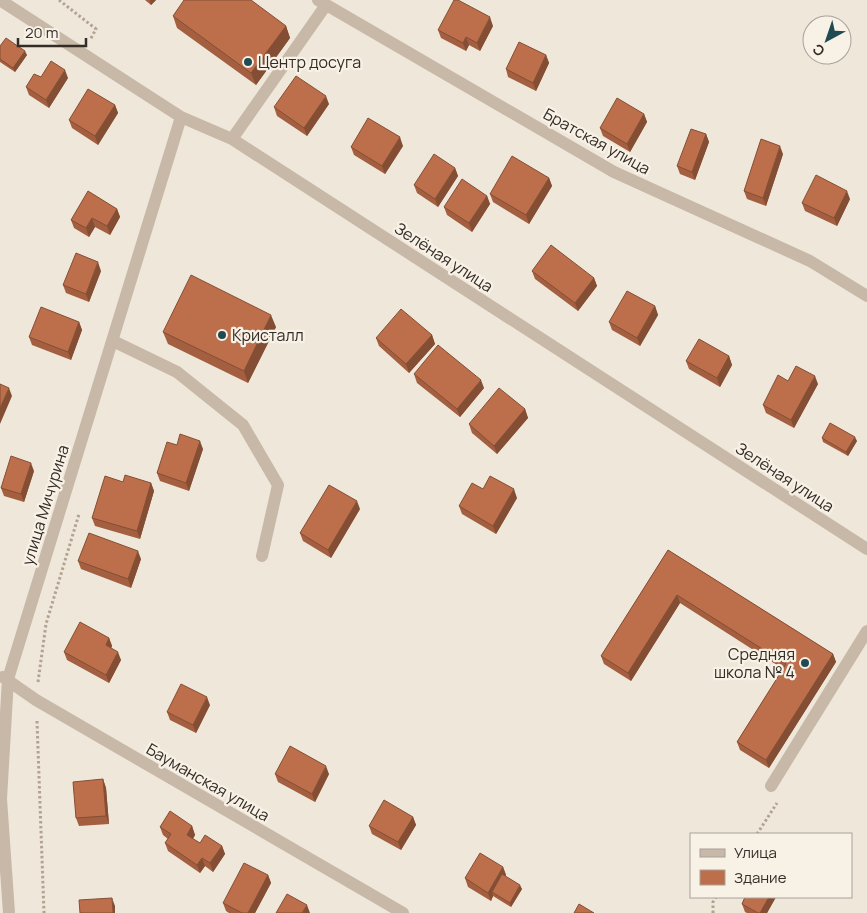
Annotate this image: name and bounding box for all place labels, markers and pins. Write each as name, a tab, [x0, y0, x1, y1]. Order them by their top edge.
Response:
place label: Центр досуга	[258, 51, 361, 73]
marker: Центр досуга	[242, 56, 254, 68]
place label: Кристалл	[232, 324, 304, 346]
marker: Кристалл	[216, 329, 228, 341]
place label: Средняя школа № 4	[714, 643, 795, 683]
marker: Средняя школа № 4	[799, 657, 811, 669]

